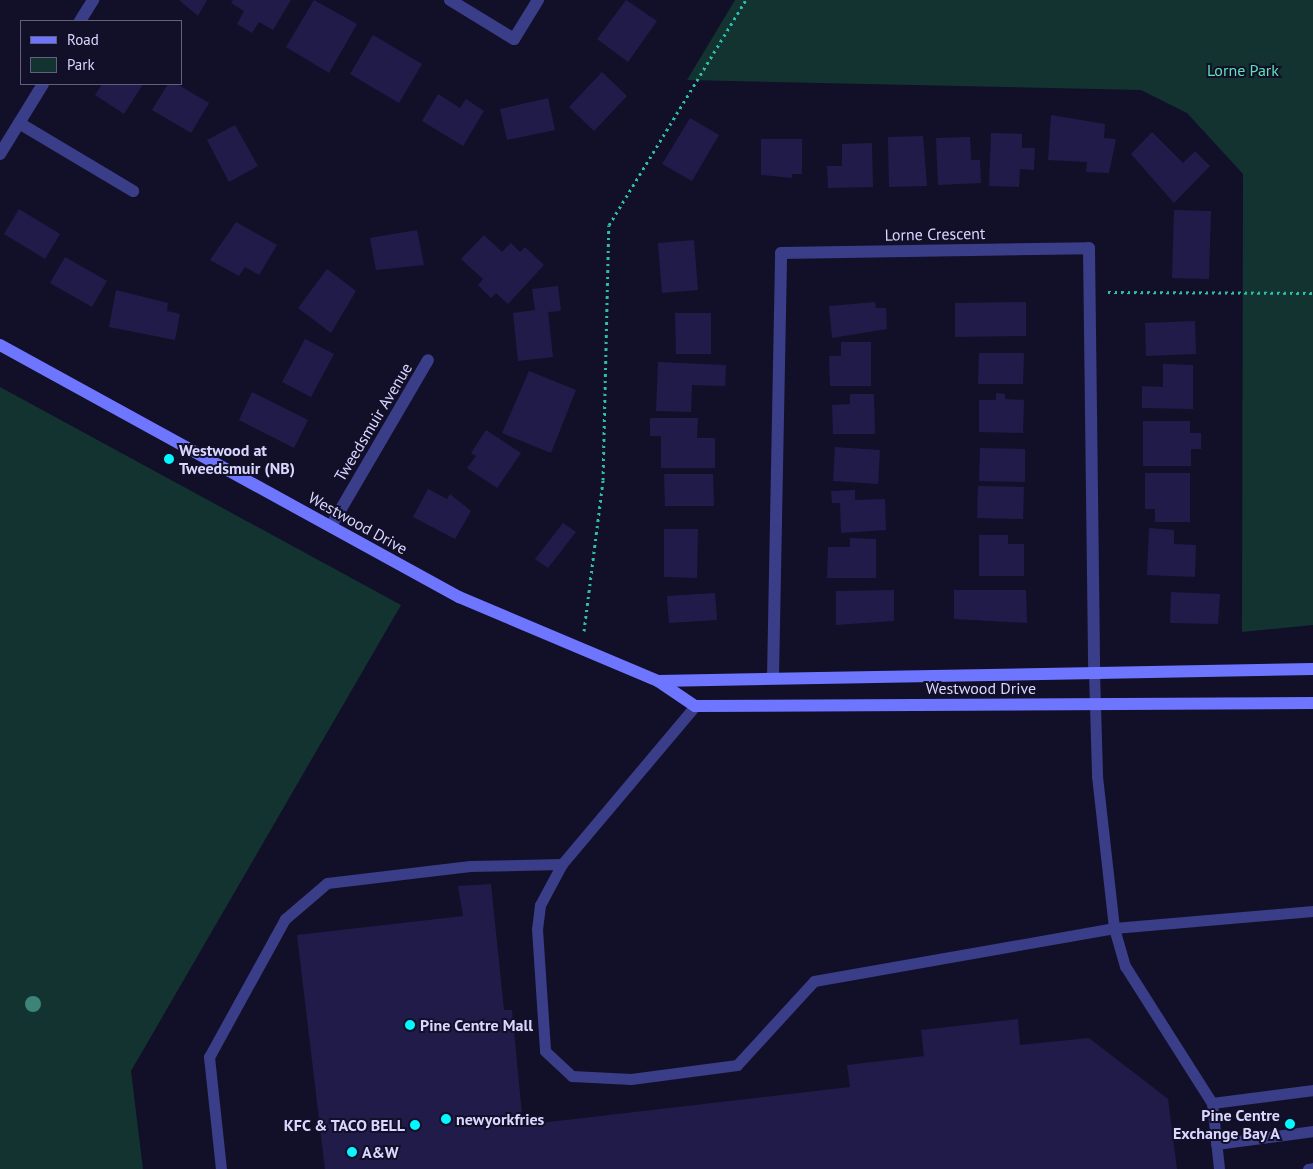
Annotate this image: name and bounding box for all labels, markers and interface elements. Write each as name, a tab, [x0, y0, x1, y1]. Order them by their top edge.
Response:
legend	[20, 20, 182, 85]
text: Road	[67, 30, 99, 49]
text: Park	[67, 55, 95, 74]
park label: Lorne Park	[1207, 60, 1279, 80]
street label: Lorne Crescent	[884, 224, 986, 244]
street label: Tweedsmuir Avenue	[330, 359, 416, 485]
place label: Westwood at Tweedsmuir (NB)	[179, 440, 295, 478]
marker: Westwood at Tweedsmuir (NB)	[163, 453, 175, 465]
street label: Westwood Drive	[305, 488, 411, 558]
street label: Westwood Drive	[926, 678, 1036, 698]
place label: Pine Centre Mall	[420, 1015, 533, 1035]
marker: Pine Centre Mall	[404, 1019, 416, 1031]
place label: Pine Centre Exchange Bay A	[1172, 1105, 1280, 1143]
place label: newyorkfries	[456, 1109, 544, 1129]
marker: newyorkfries	[440, 1113, 452, 1125]
place label: KFC & TACO BELL	[282, 1115, 405, 1135]
marker: Pine Centre Exchange Bay A	[1284, 1118, 1296, 1130]
marker: KFC & TACO BELL	[409, 1119, 421, 1131]
place label: A&W	[362, 1142, 398, 1162]
marker: A&W	[346, 1146, 358, 1158]

